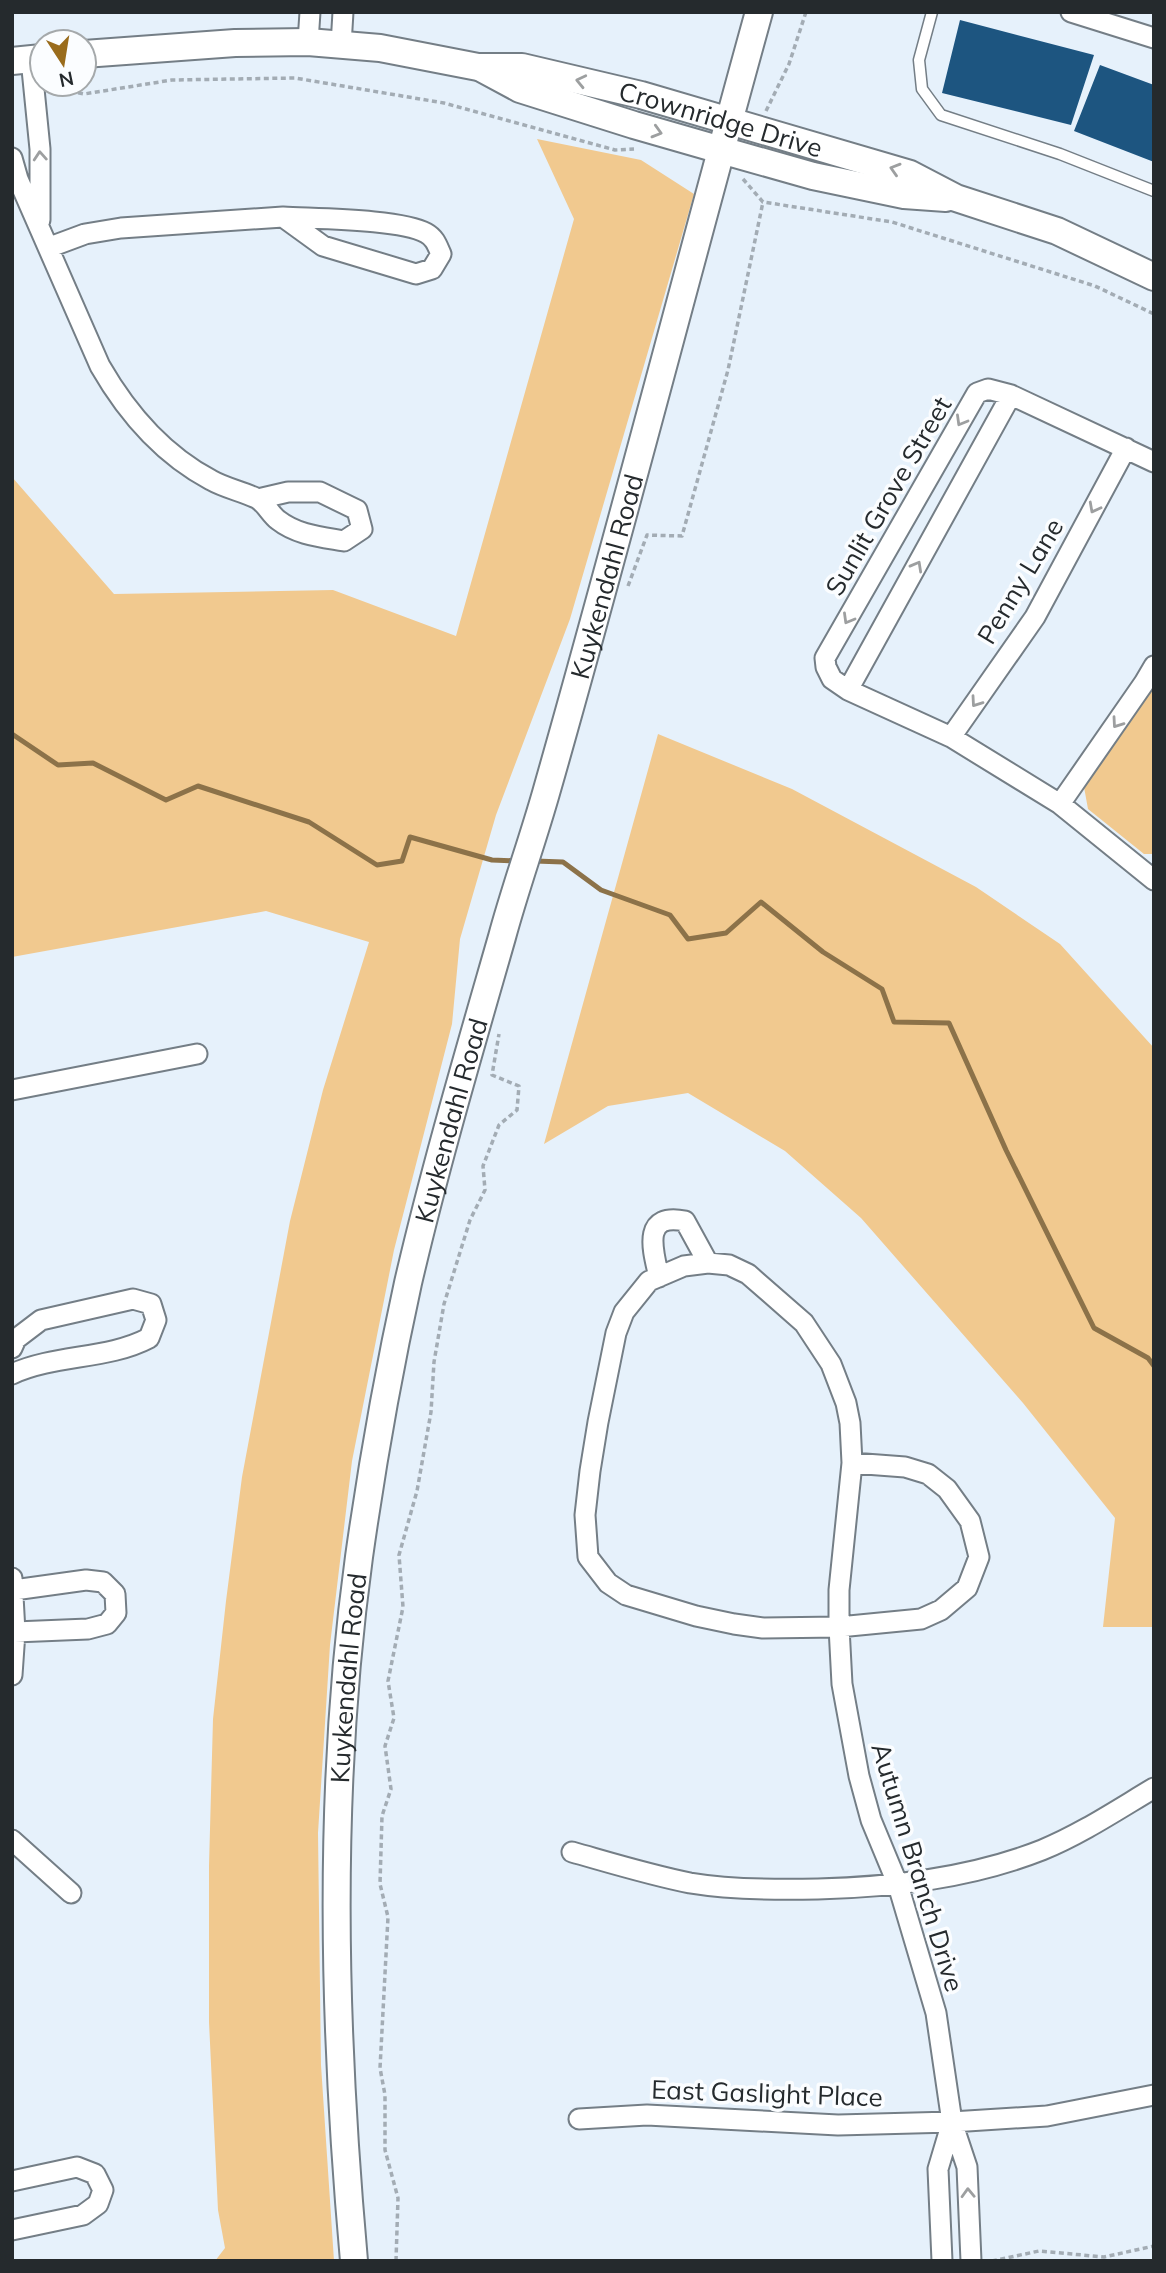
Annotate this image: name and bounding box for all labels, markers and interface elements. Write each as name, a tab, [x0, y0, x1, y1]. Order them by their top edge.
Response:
north arrow	[28, 28, 98, 98]
text: N	[57, 66, 76, 93]
street label: Crownridge Drive	[616, 74, 826, 164]
one-way arrow	[575, 75, 587, 89]
one-way arrow	[650, 123, 662, 138]
one-way arrow	[33, 151, 48, 162]
one-way arrow	[889, 163, 901, 177]
street label: Sunlit Grove Street	[818, 391, 958, 601]
one-way arrow	[956, 414, 969, 426]
street label: Kuykendahl Road	[562, 470, 650, 682]
one-way arrow	[1089, 501, 1102, 513]
street label: Penny Lane	[970, 512, 1070, 650]
one-way arrow	[909, 561, 922, 573]
one-way arrow	[843, 611, 856, 624]
one-way arrow	[972, 694, 984, 707]
one-way arrow	[1113, 715, 1125, 728]
street label: Kuykendahl Road	[407, 1014, 494, 1226]
street label: Kuykendahl Road	[323, 1571, 373, 1784]
street label: Autumn Branch Drive	[864, 1739, 972, 1995]
street label: East Gaslight Place	[651, 2072, 883, 2114]
one-way arrow	[961, 2187, 976, 2198]

